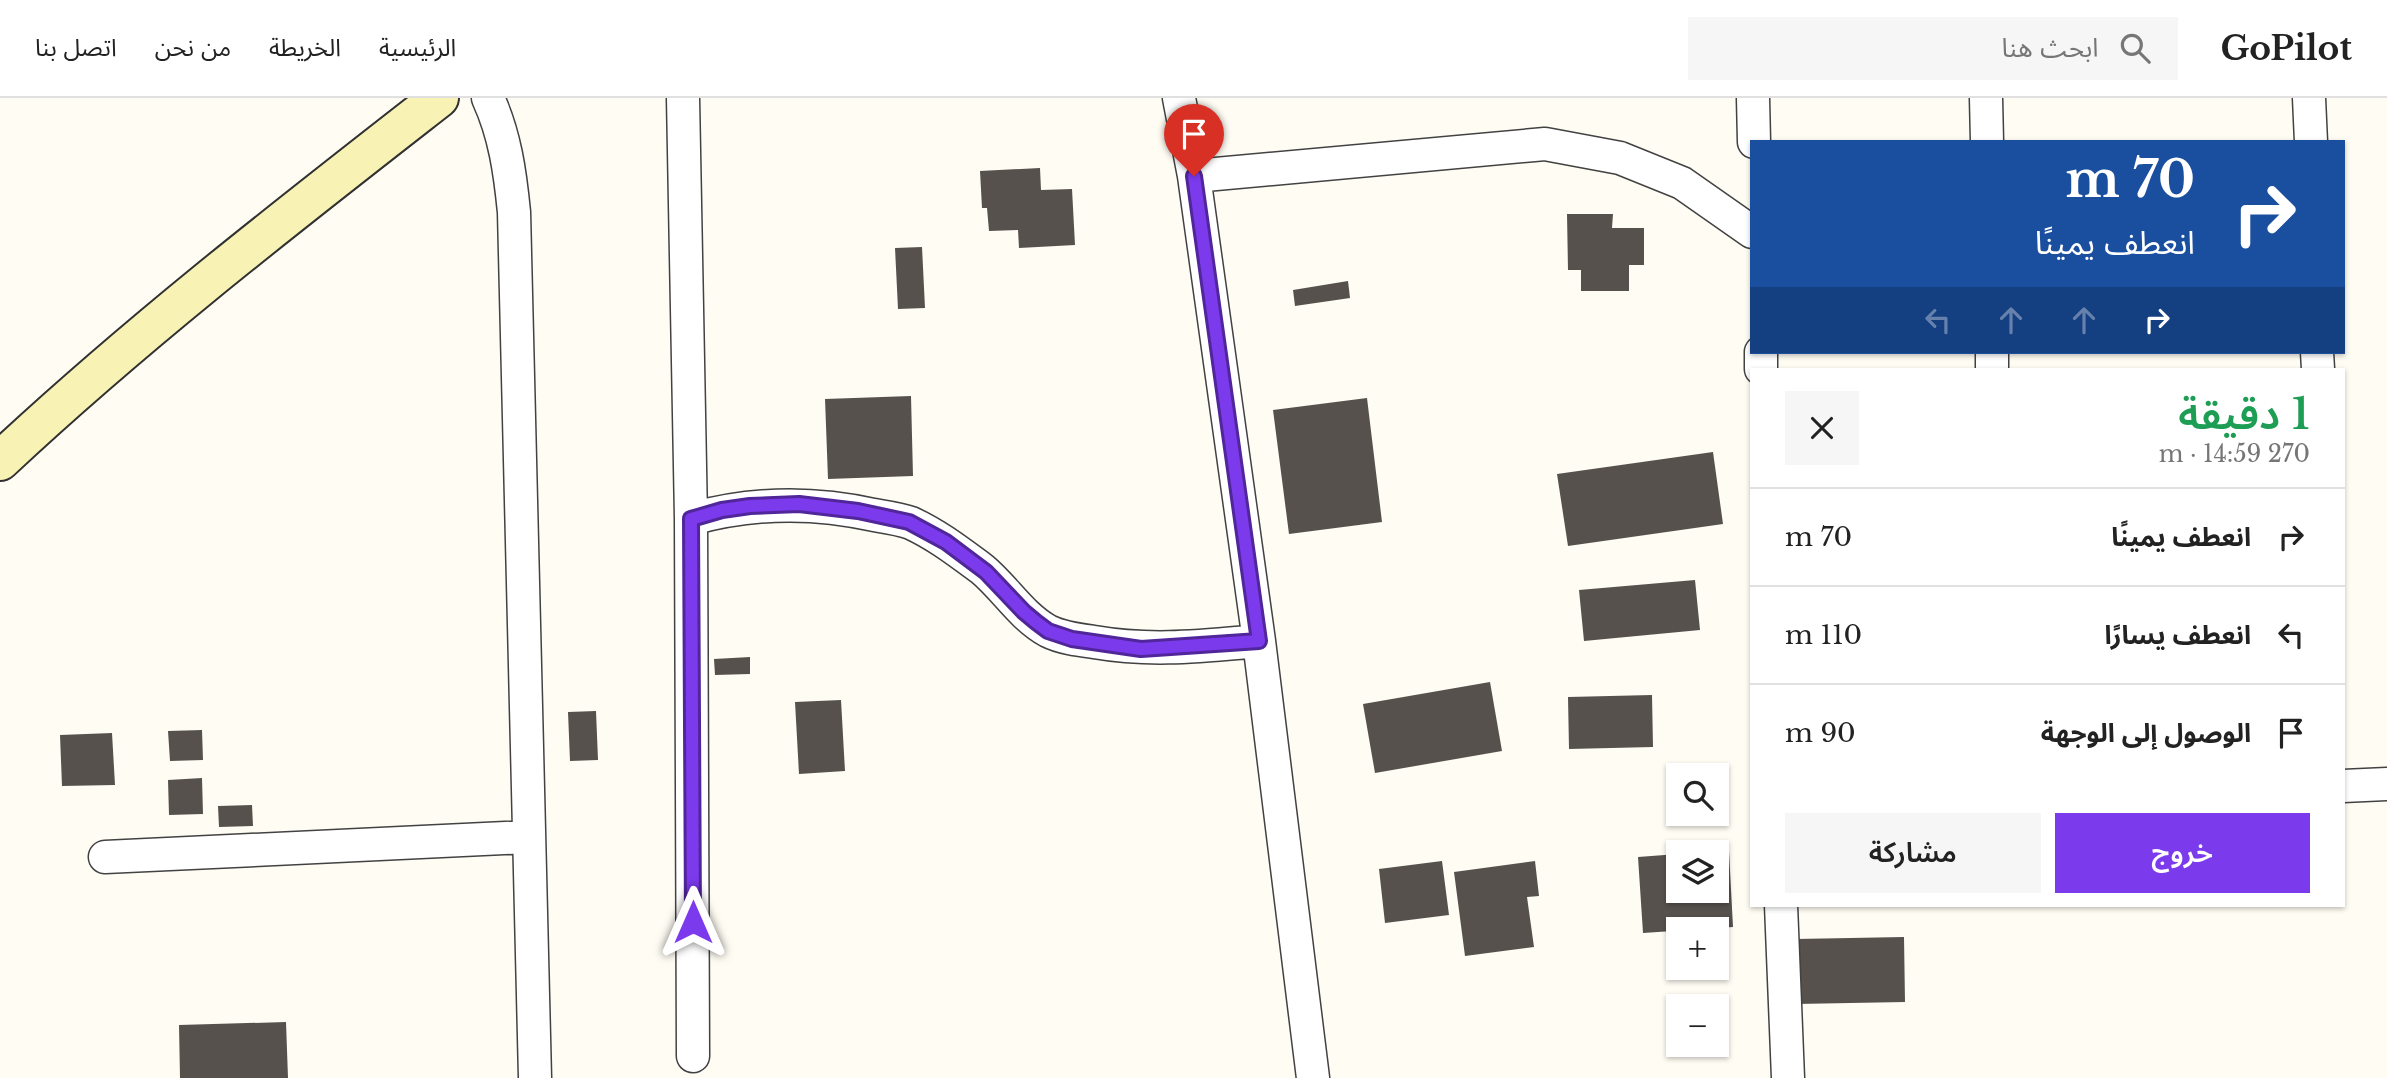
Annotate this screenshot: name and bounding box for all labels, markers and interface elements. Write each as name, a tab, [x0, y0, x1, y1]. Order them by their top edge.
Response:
search box	[1688, 17, 2178, 80]
text: GoPilot	[2220, 28, 2352, 69]
icon: search	[2116, 29, 2154, 67]
text: ابحث هنا	[2001, 32, 2098, 64]
text: اتصل بنا	[35, 33, 117, 62]
text: من نحن	[155, 33, 231, 62]
text: الخريطة	[269, 33, 341, 62]
text: الرئيسية	[379, 33, 456, 62]
pin	[1164, 104, 1224, 176]
icon: arrive	[1175, 115, 1213, 153]
text: 70 m	[2065, 149, 2195, 210]
icon: right	[2219, 168, 2310, 259]
text: انعطف يمينًا	[2035, 223, 2195, 263]
icon: left	[1919, 301, 1957, 339]
icon: ahead	[1992, 301, 2030, 339]
icon: ahead	[2065, 301, 2103, 339]
icon: right	[2138, 301, 2176, 339]
text: 1 دقيقة	[2178, 388, 2310, 440]
button: close	[1785, 391, 1859, 465]
text: 270 m · 14:59	[2159, 440, 2310, 468]
icon: right	[2272, 518, 2310, 556]
text: 70 m	[1785, 521, 1852, 553]
text: انعطف يمينًا	[2111, 521, 2251, 553]
icon: left	[2272, 616, 2310, 654]
text: 110 m	[1785, 619, 1862, 651]
text: انعطف يسارًا	[2104, 619, 2251, 651]
icon: arrive	[2272, 714, 2310, 752]
text: 90 m	[1785, 717, 1856, 749]
text: الوصول إلى الوجهة	[2041, 717, 2251, 749]
map controls	[1666, 763, 1729, 1057]
button: search	[1666, 763, 1729, 826]
button: مشاركة	[1785, 813, 2041, 893]
button: خروج	[2055, 813, 2310, 893]
button: layers	[1666, 840, 1729, 903]
position arrow	[656, 885, 730, 959]
button: +	[1666, 917, 1729, 980]
button: −	[1666, 994, 1729, 1057]

